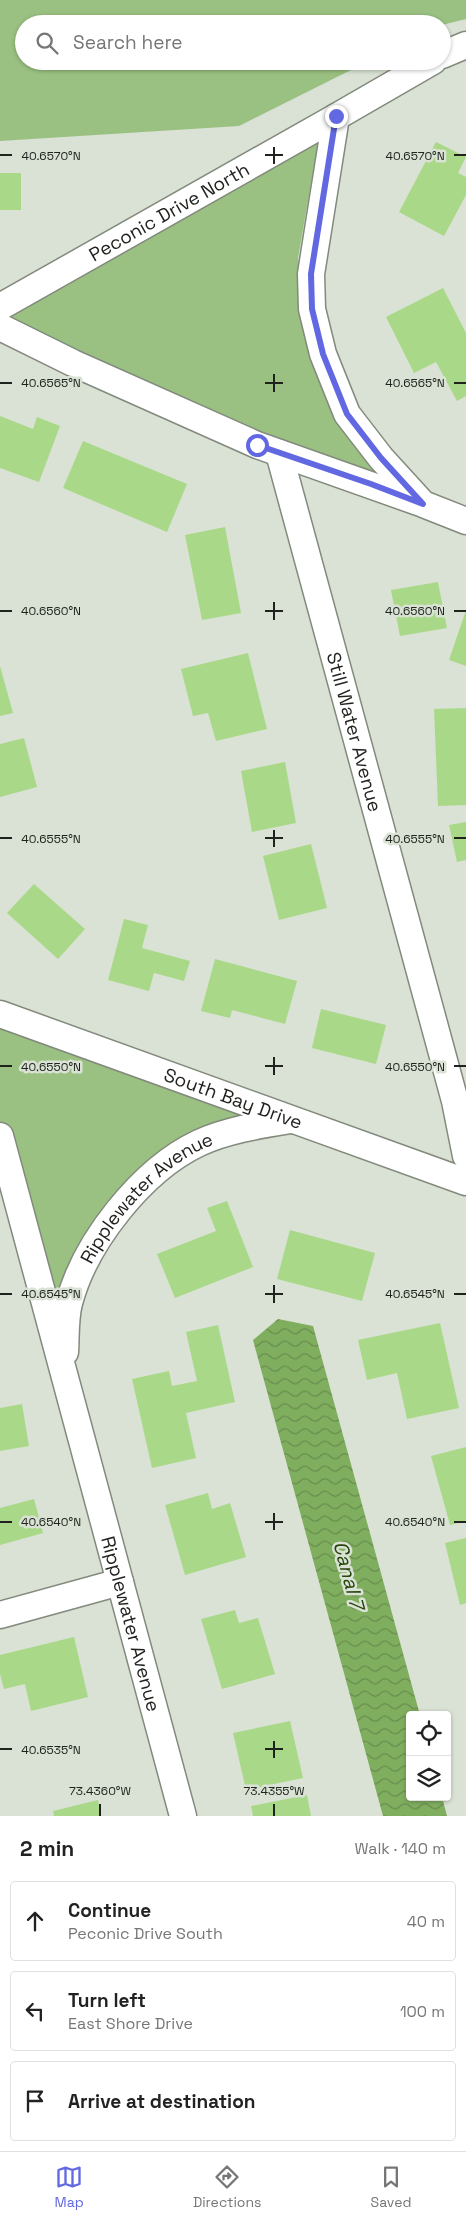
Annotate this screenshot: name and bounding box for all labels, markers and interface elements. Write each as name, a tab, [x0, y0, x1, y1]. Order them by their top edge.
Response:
search box	[15, 15, 451, 70]
icon: search	[33, 29, 61, 57]
text: Search here	[73, 30, 183, 55]
route end	[325, 105, 348, 128]
text: 40.6570°N	[21, 148, 81, 164]
text: 40.6570°N	[385, 148, 445, 164]
street label: Peconic Drive North	[84, 157, 254, 267]
text: 40.6565°N	[21, 375, 81, 391]
text: 40.6565°N	[385, 375, 445, 391]
route start	[246, 434, 269, 457]
text: 40.6560°N	[21, 603, 81, 619]
text: 40.6560°N	[385, 603, 445, 619]
street label: Still Water Avenue	[321, 649, 388, 815]
text: 40.6555°N	[21, 831, 81, 847]
text: 40.6555°N	[385, 831, 445, 847]
text: 40.6550°N	[21, 1059, 81, 1075]
text: 40.6550°N	[385, 1059, 445, 1075]
street label: South Bay Drive	[160, 1062, 306, 1135]
street label: Ripplewater Avenue	[74, 1127, 216, 1268]
text: 40.6545°N	[21, 1286, 81, 1302]
text: 40.6545°N	[385, 1286, 445, 1302]
text: 40.6540°N	[21, 1514, 81, 1530]
text: 40.6540°N	[385, 1514, 445, 1530]
street label: Ripplewater Avenue	[95, 1533, 166, 1714]
water label: Canal 7	[327, 1538, 372, 1615]
map controls	[406, 1711, 451, 1801]
button: locate	[406, 1711, 451, 1756]
text: 40.6535°N	[21, 1742, 81, 1758]
button: layers	[406, 1756, 451, 1801]
text: 73.4360°W	[69, 1783, 131, 1799]
text: 73.4355°W	[243, 1783, 305, 1799]
text: 2 min	[20, 1835, 74, 1862]
text: Walk · 140 m	[354, 1838, 446, 1859]
text: Continue	[68, 1898, 151, 1923]
icon: ahead	[21, 1907, 49, 1935]
text: 40 m	[407, 1911, 445, 1932]
text: Peconic Drive South	[68, 1923, 223, 1944]
text: Turn left	[68, 1988, 146, 2013]
icon: left	[21, 1997, 49, 2025]
text: 100 m	[400, 2001, 445, 2022]
text: East Shore Drive	[68, 2013, 193, 2034]
icon: arrive	[21, 2087, 49, 2115]
text: Arrive at destination	[68, 2089, 256, 2114]
tab: Map	[55, 2163, 84, 2211]
tab: Directions	[193, 2163, 261, 2211]
tab: Saved	[371, 2163, 411, 2211]

